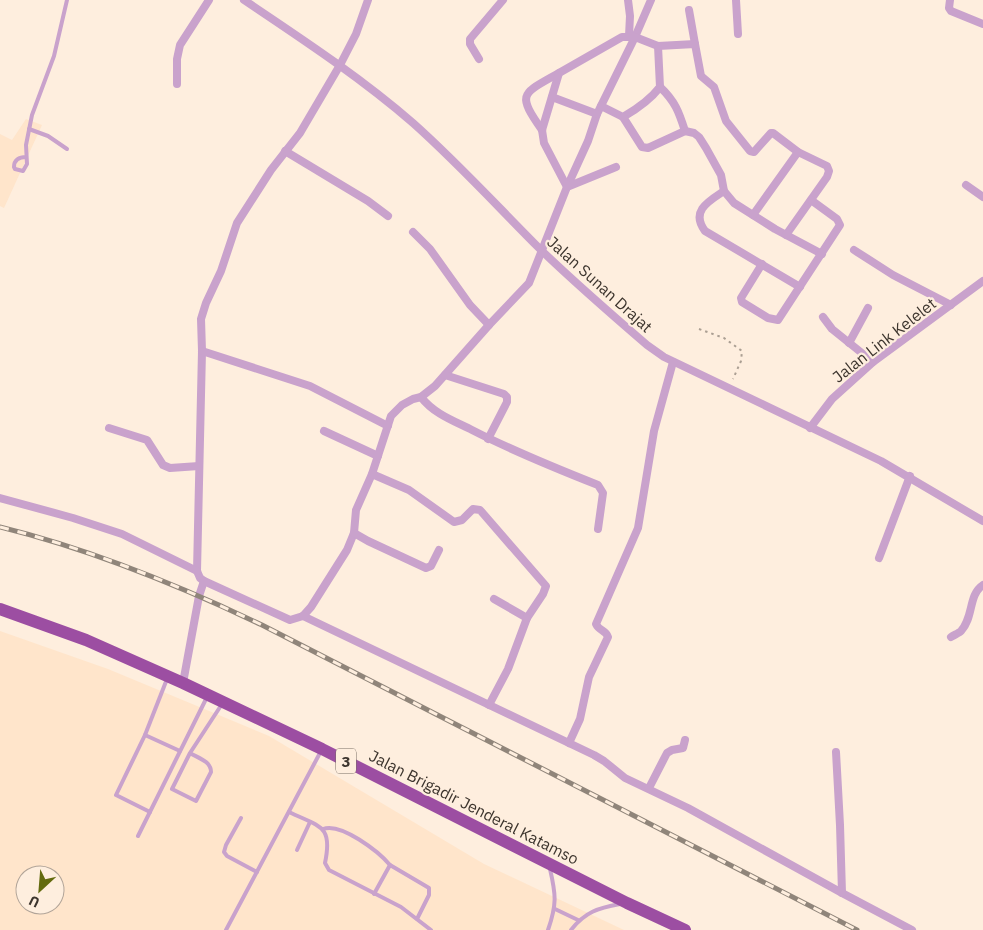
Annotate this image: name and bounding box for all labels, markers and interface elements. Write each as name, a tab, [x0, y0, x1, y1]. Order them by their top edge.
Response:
street label: Jalan Sunan Drajat	[543, 232, 657, 336]
street label: Jalan Link Kelelet	[828, 293, 940, 387]
street label: Jalan Brigadir Jenderal Katamso	[366, 745, 582, 869]
road number: 3	[336, 748, 356, 774]
north arrow	[15, 865, 65, 915]
text: U	[26, 891, 43, 912]

